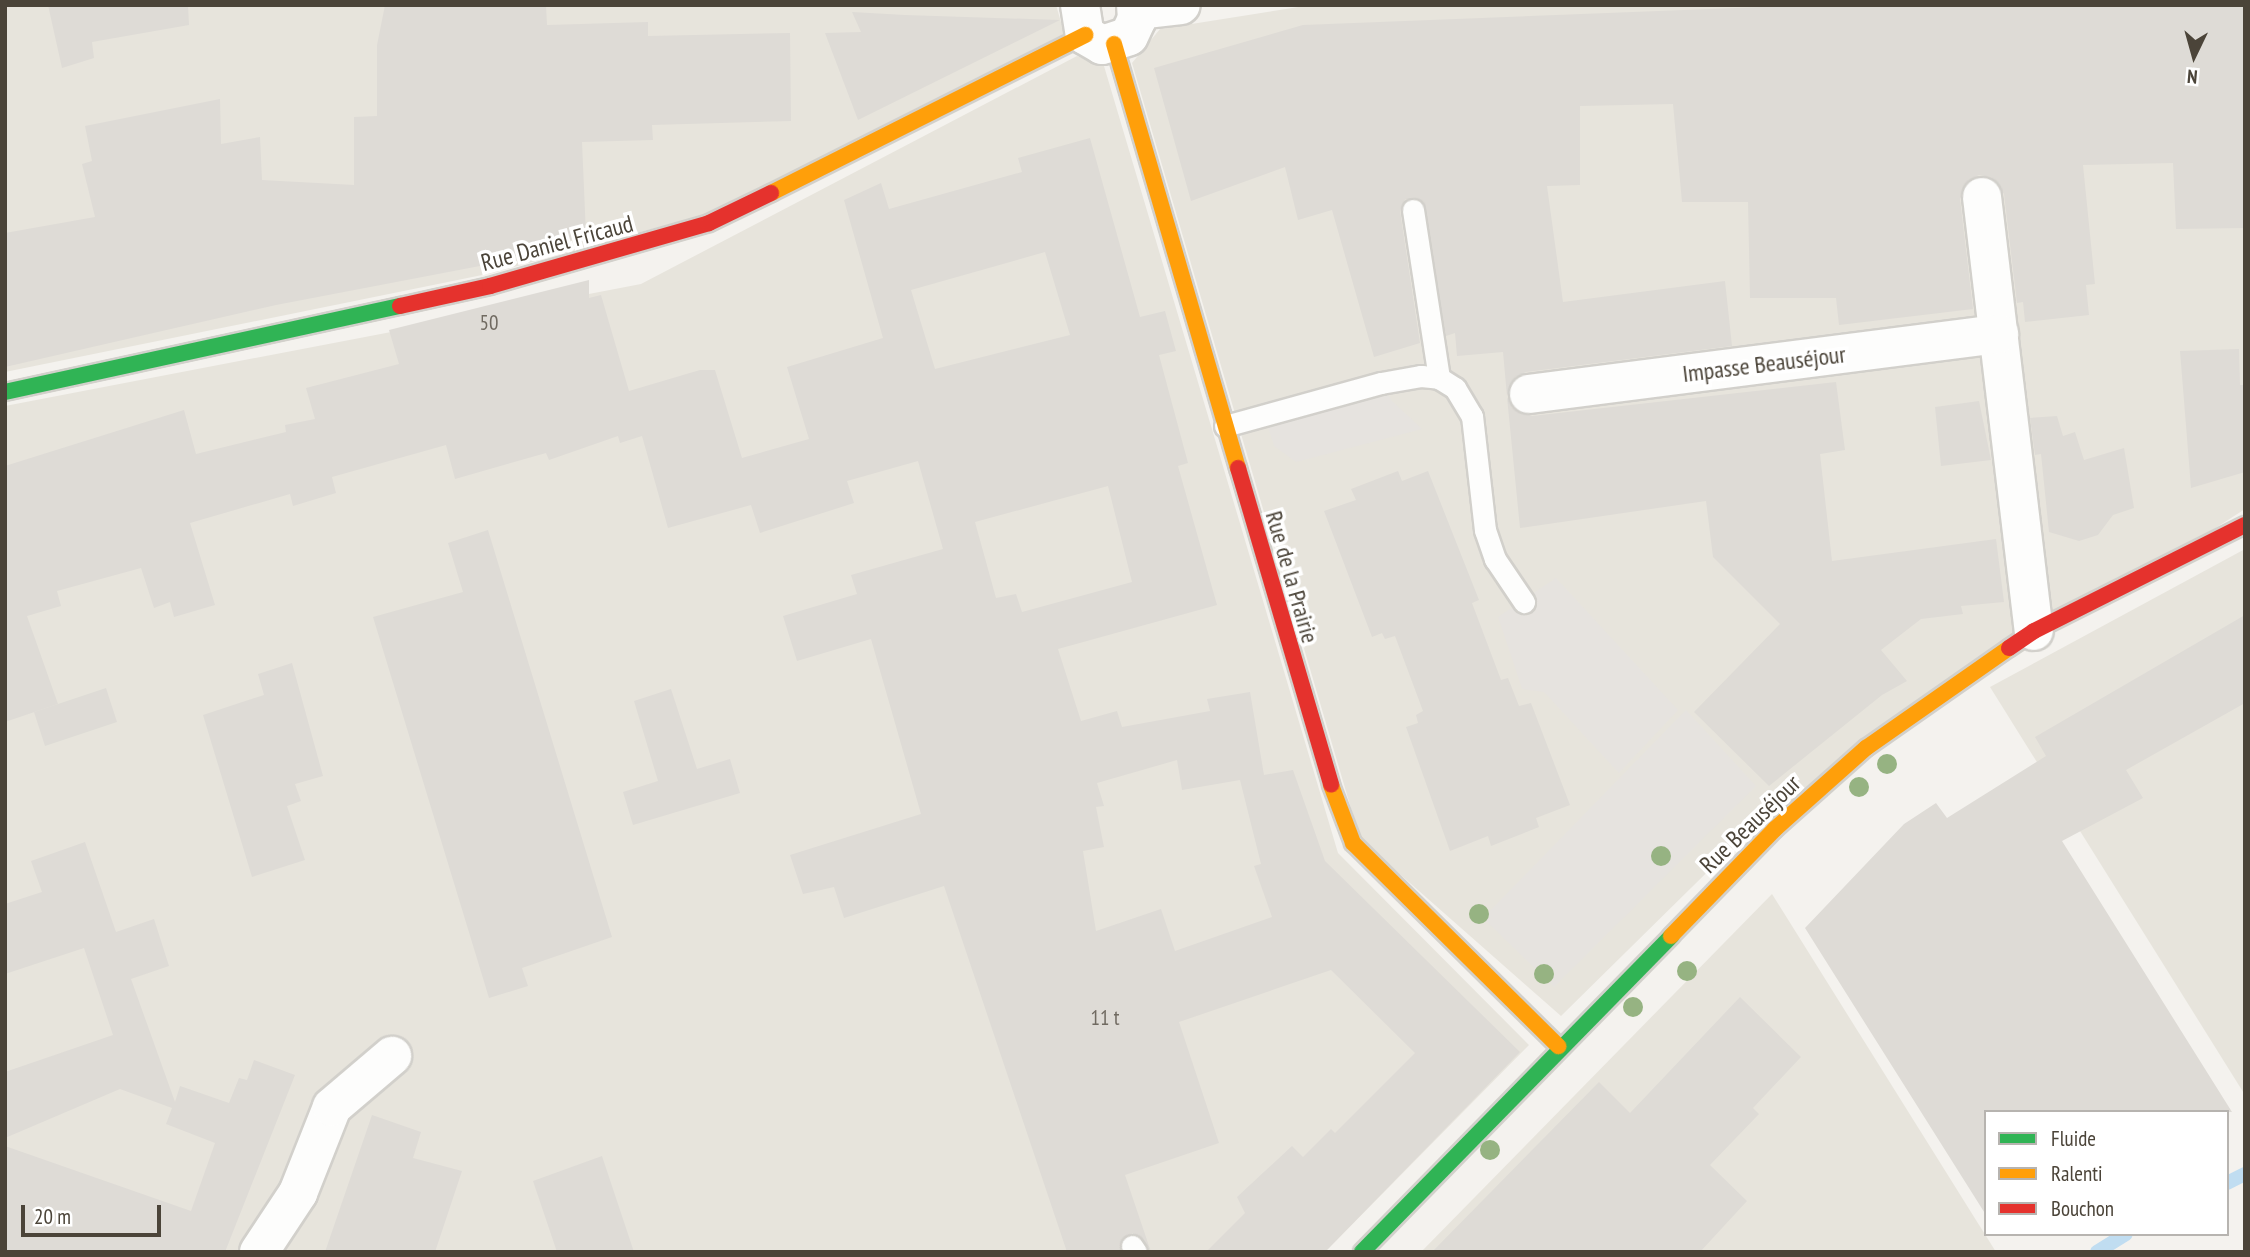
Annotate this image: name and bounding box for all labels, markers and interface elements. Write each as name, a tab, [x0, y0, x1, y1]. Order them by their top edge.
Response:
north arrow	[2159, 21, 2229, 91]
text: N	[2186, 65, 2198, 89]
street label: Rue Daniel Fricaud	[478, 209, 636, 277]
house number: 50	[480, 310, 498, 336]
street label: Impasse Beauséjour	[1681, 340, 1847, 388]
street label: Rue de la Prairie	[1259, 508, 1325, 646]
street label: Rue Beauséjour	[1694, 769, 1806, 879]
house number: 11 t	[1090, 1005, 1120, 1031]
legend	[1984, 1110, 2229, 1236]
text: Fluide	[2051, 1125, 2096, 1152]
text: Ralenti	[2051, 1160, 2103, 1187]
scale bar	[24, 1190, 164, 1234]
text: Bouchon	[2051, 1195, 2114, 1222]
text: 20 m	[34, 1203, 71, 1230]

